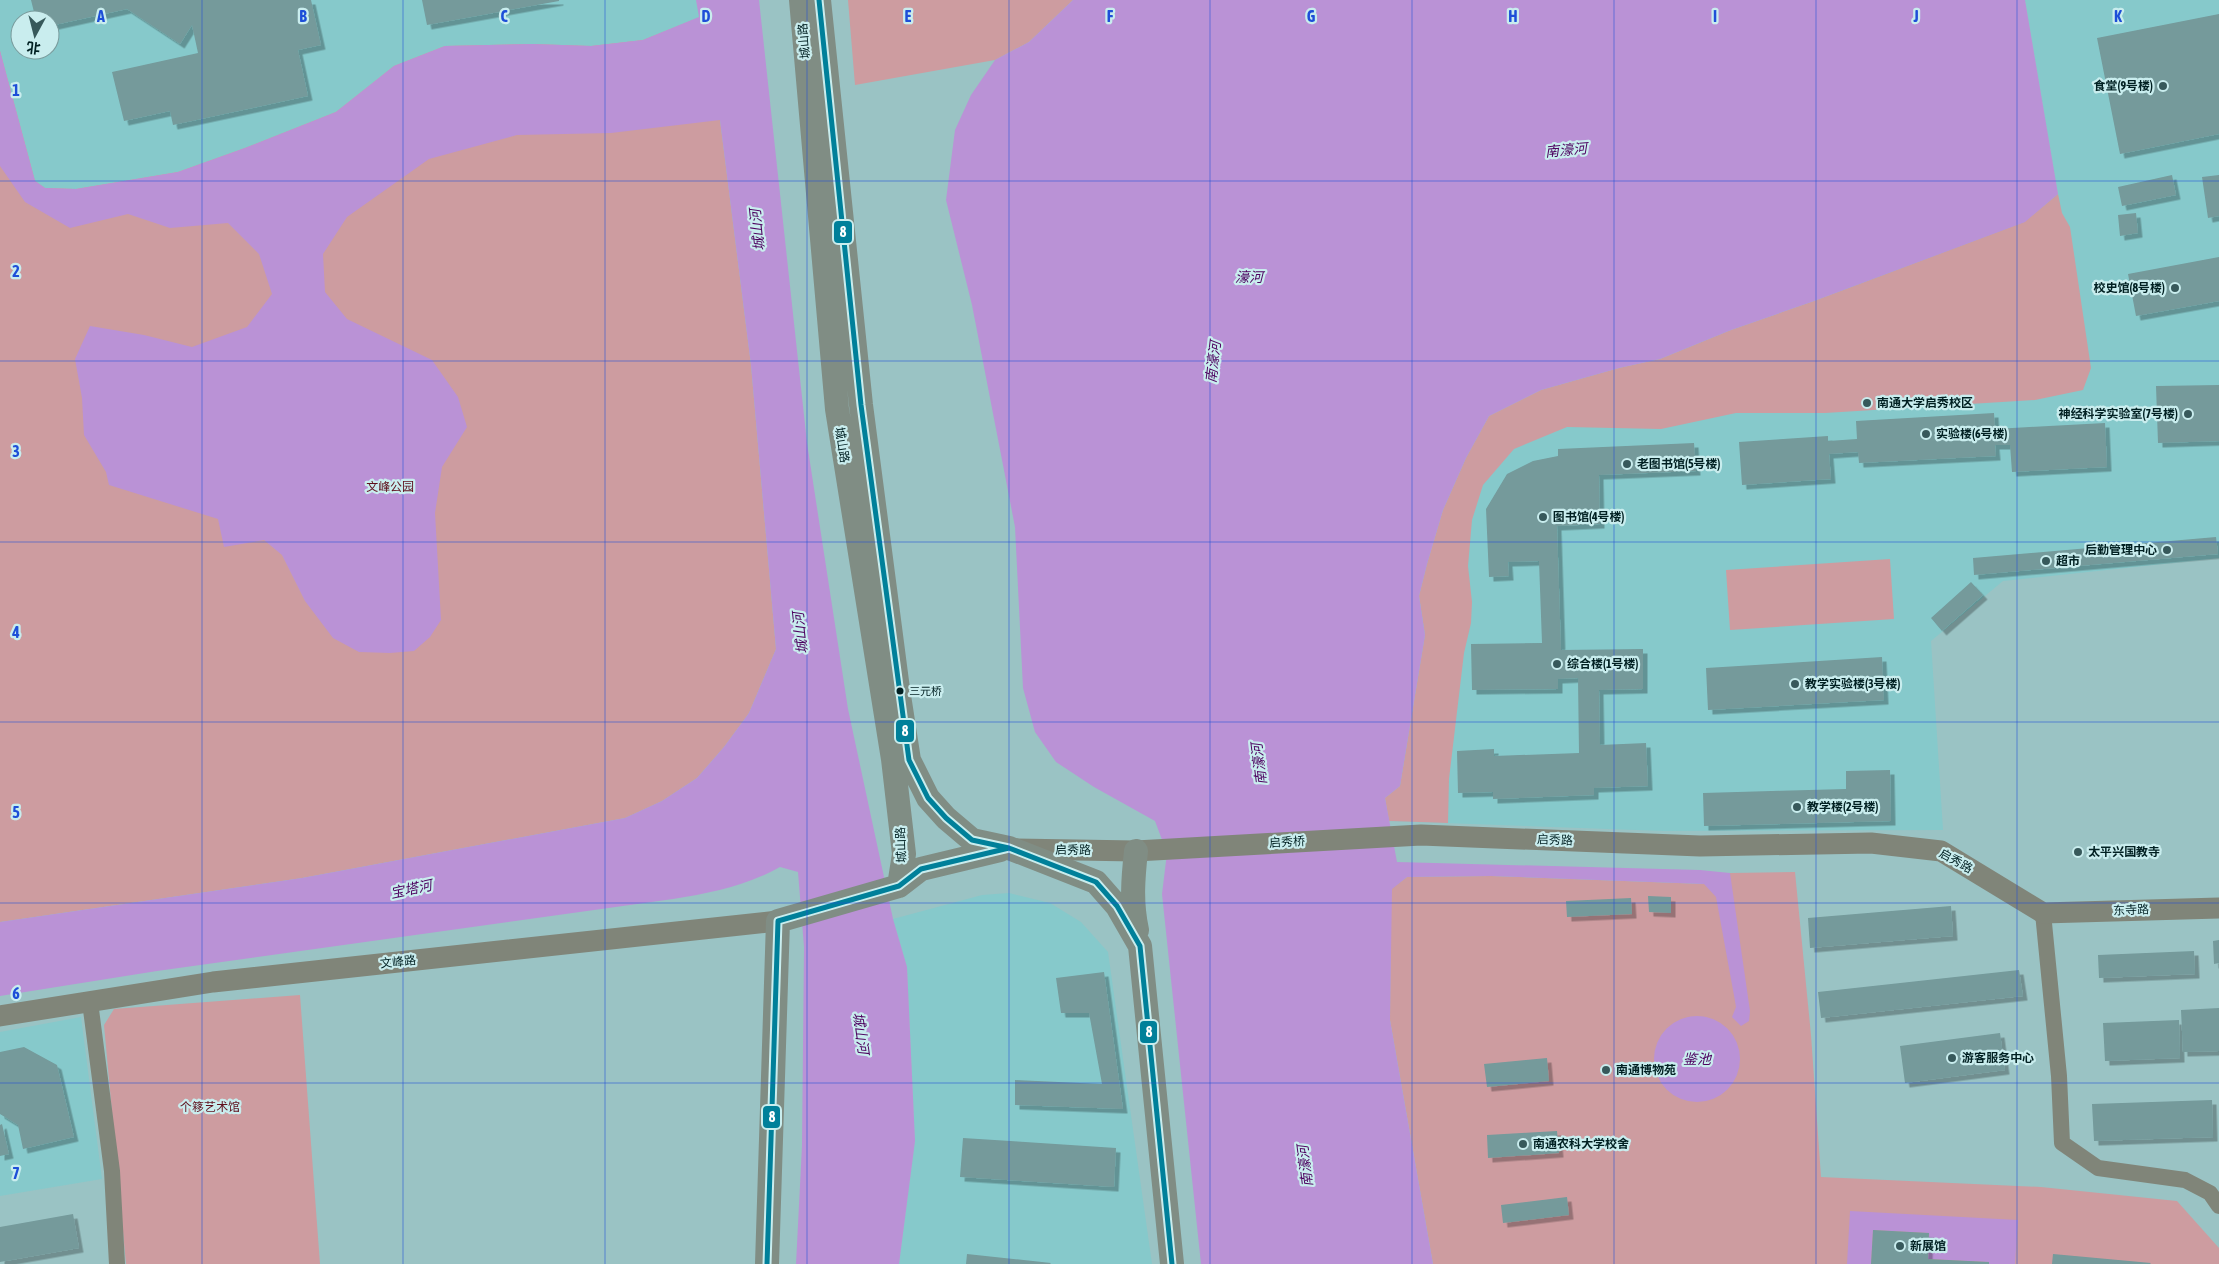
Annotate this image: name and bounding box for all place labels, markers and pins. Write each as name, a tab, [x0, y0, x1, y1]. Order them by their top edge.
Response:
place label: 食堂(9号楼)	[2094, 79, 2153, 93]
marker: 食堂(9号楼)	[2157, 80, 2169, 92]
place label: 校史馆(8号楼)	[2094, 281, 2165, 295]
marker: 校史馆(8号楼)	[2169, 282, 2181, 294]
place label: 南通大学启秀校区	[1877, 396, 1973, 410]
marker: 南通大学启秀校区	[1861, 397, 1873, 409]
place label: 神经科学实验室(7号楼)	[2059, 407, 2178, 421]
marker: 神经科学实验室(7号楼)	[2182, 408, 2194, 420]
place label: 实验楼(6号楼)	[1936, 427, 2008, 441]
marker: 实验楼(6号楼)	[1920, 428, 1932, 440]
place label: 老图书馆(5号楼)	[1637, 457, 1721, 471]
marker: 老图书馆(5号楼)	[1621, 458, 1633, 470]
place label: 图书馆(4号楼)	[1553, 510, 1625, 524]
marker: 图书馆(4号楼)	[1537, 511, 1549, 523]
place label: 后勤管理中心	[2085, 543, 2157, 557]
marker: 后勤管理中心	[2161, 544, 2173, 556]
place label: 超市	[2056, 554, 2080, 568]
marker: 超市	[2040, 555, 2052, 567]
place label: 综合楼(1号楼)	[1567, 657, 1639, 671]
marker: 综合楼(1号楼)	[1551, 658, 1563, 670]
place label: 教学实验楼(3号楼)	[1805, 677, 1901, 691]
marker: 教学实验楼(3号楼)	[1789, 678, 1801, 690]
place label: 三元桥	[909, 685, 942, 697]
marker: 三元桥	[895, 686, 905, 696]
place label: 教学楼(2号楼)	[1807, 800, 1879, 814]
marker: 教学楼(2号楼)	[1791, 801, 1803, 813]
place label: 太平兴国教寺	[2088, 845, 2160, 859]
marker: 太平兴国教寺	[2072, 846, 2084, 858]
place label: 游客服务中心	[1962, 1051, 2034, 1065]
marker: 游客服务中心	[1946, 1052, 1958, 1064]
place label: 南通博物苑	[1616, 1063, 1676, 1077]
marker: 南通博物苑	[1600, 1064, 1612, 1076]
place label: 南通农科大学校舍	[1533, 1137, 1629, 1151]
marker: 南通农科大学校舍	[1517, 1138, 1529, 1150]
place label: 新展馆	[1910, 1239, 1946, 1253]
marker: 新展馆	[1894, 1240, 1906, 1252]

